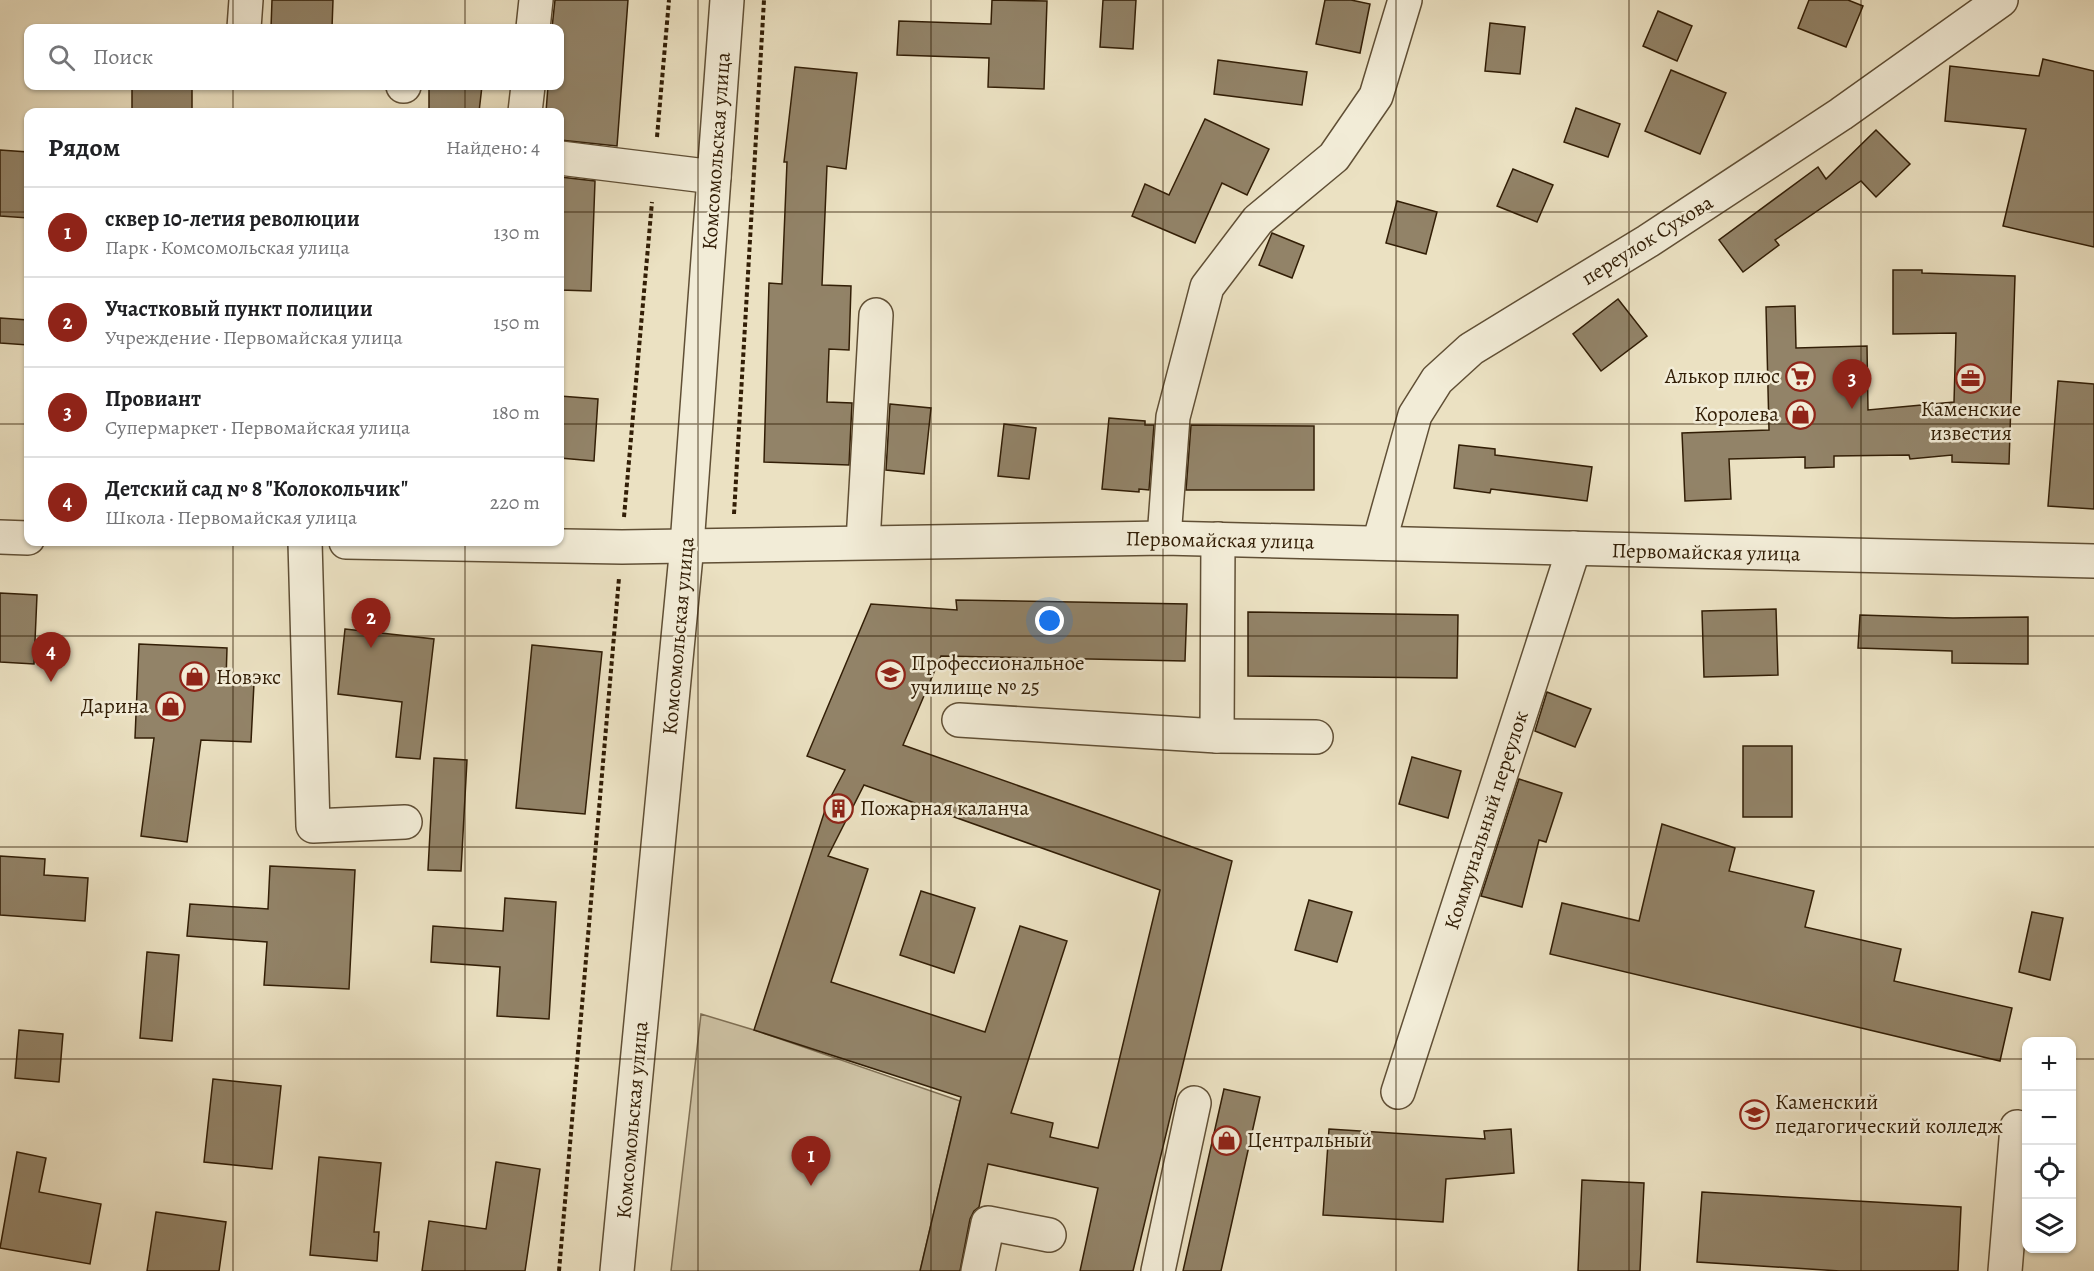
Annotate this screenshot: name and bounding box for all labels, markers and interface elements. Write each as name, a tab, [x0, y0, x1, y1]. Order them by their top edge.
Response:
search box	[24, 24, 564, 90]
icon: search	[45, 41, 78, 74]
text: Поиск	[93, 42, 153, 72]
street label: Комсомольская улица	[695, 51, 737, 251]
text: Рядом	[48, 130, 120, 165]
text: Найдено: 4	[446, 134, 540, 161]
street label: переулок Сухова	[1576, 188, 1718, 292]
text: сквер 10-летия революции	[105, 204, 360, 234]
text: 1	[64, 219, 71, 246]
text: 130 m	[494, 219, 540, 246]
text: Парк · Комсомольская улица	[105, 234, 350, 261]
text: Участковый пункт полиции	[105, 294, 373, 324]
text: 2	[63, 309, 72, 336]
text: 150 m	[493, 309, 540, 336]
text: Учреждение · Первомайская улица	[105, 324, 403, 351]
supermarket icon: Алькор плюс	[1785, 360, 1817, 392]
pin: 3	[1832, 360, 1872, 409]
place label: Алькор плюс	[1664, 362, 1780, 390]
office icon: Каменские известия	[1955, 362, 1987, 394]
text: Провиант	[105, 384, 201, 414]
place label: Каменские известия	[1921, 395, 2021, 447]
shop icon: Королева	[1784, 398, 1816, 430]
text: 3	[63, 399, 72, 426]
text: 180 m	[492, 399, 540, 426]
place label: Королева	[1694, 400, 1779, 428]
text: Супермаркет · Первомайская улица	[105, 414, 410, 441]
text: Детский сад № 8 "Колокольчик"	[105, 474, 408, 504]
text: 4	[63, 489, 72, 516]
text: 220 m	[490, 489, 540, 516]
text: Школа · Первомайская улица	[105, 504, 357, 531]
street label: Первомайская улица	[1125, 524, 1315, 556]
street label: Комсомольская улица	[655, 536, 701, 736]
street label: Первомайская улица	[1611, 536, 1801, 568]
pin: 2	[352, 598, 391, 648]
your location	[1035, 606, 1064, 635]
pin: 4	[32, 632, 70, 682]
place label: Профессиональное училище № 25	[910, 649, 1085, 701]
school or university icon: Профессиональное училище № 25	[874, 659, 906, 691]
shop icon: Новэкс	[179, 661, 211, 693]
place label: Новэкс	[216, 663, 281, 691]
shop icon: Дарина	[154, 690, 186, 722]
place label: Дарина	[81, 692, 149, 720]
street label: Коммунальный переулок	[1437, 707, 1535, 933]
building icon: Пожарная каланча	[823, 792, 855, 824]
place label: Пожарная каланча	[860, 794, 1030, 822]
street label: Комсомольская улица	[609, 1020, 655, 1220]
map controls	[2022, 1037, 2076, 1253]
button: +	[2022, 1037, 2076, 1091]
place label: Каменский педагогический колледж	[1775, 1088, 2003, 1140]
button: −	[2022, 1091, 2076, 1145]
school or university icon: Каменский педагогический колледж	[1738, 1098, 1770, 1130]
shop icon: Центральный	[1210, 1124, 1242, 1156]
place label: Центральный	[1247, 1126, 1372, 1154]
pin: 1	[792, 1136, 830, 1186]
button: locate	[2022, 1145, 2076, 1199]
button: layers	[2022, 1199, 2076, 1253]

